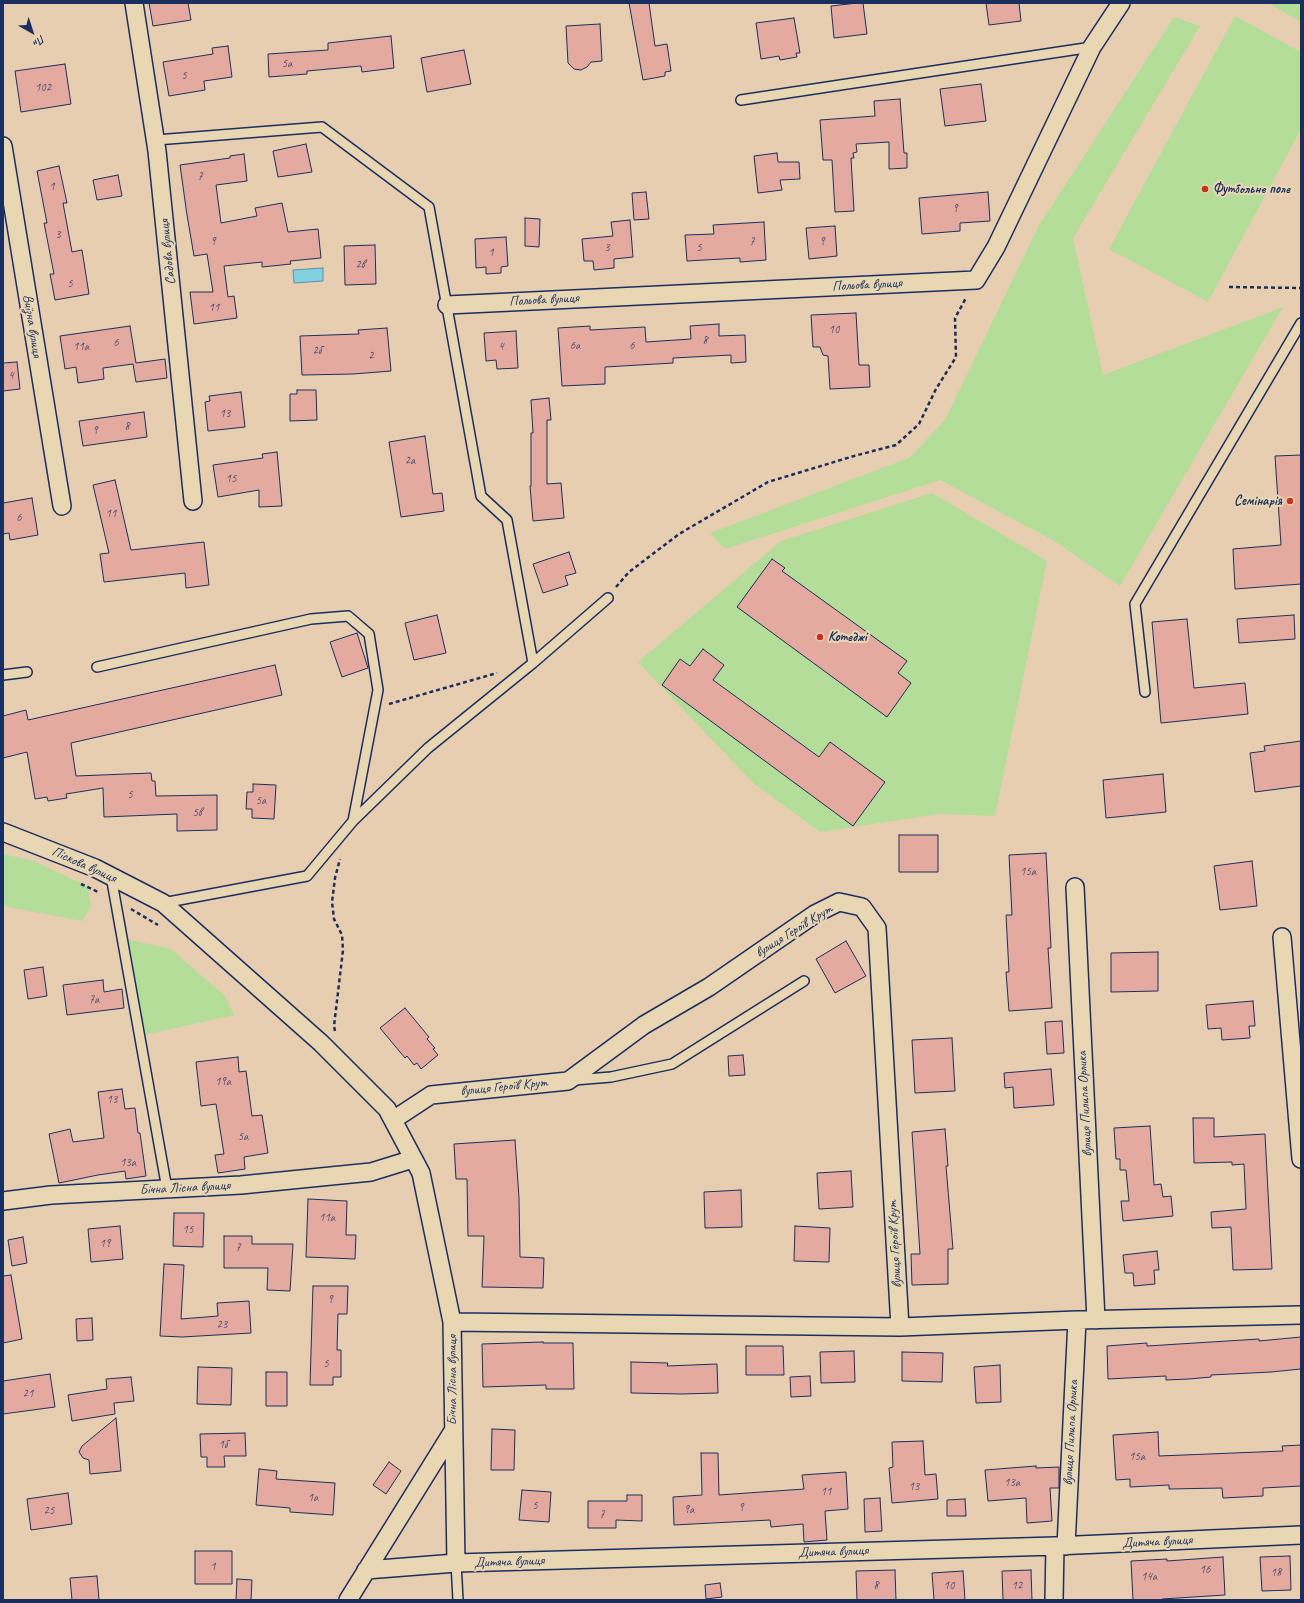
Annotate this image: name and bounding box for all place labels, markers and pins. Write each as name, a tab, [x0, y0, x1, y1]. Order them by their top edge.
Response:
place label: Футбольне поле	[1213, 181, 1290, 197]
marker: Футбольне поле	[1200, 184, 1210, 194]
place label: Семінарія	[1234, 493, 1282, 509]
marker: Семінарія	[1285, 496, 1295, 506]
place label: Котеджі	[828, 629, 867, 645]
marker: Котеджі	[815, 632, 825, 642]

